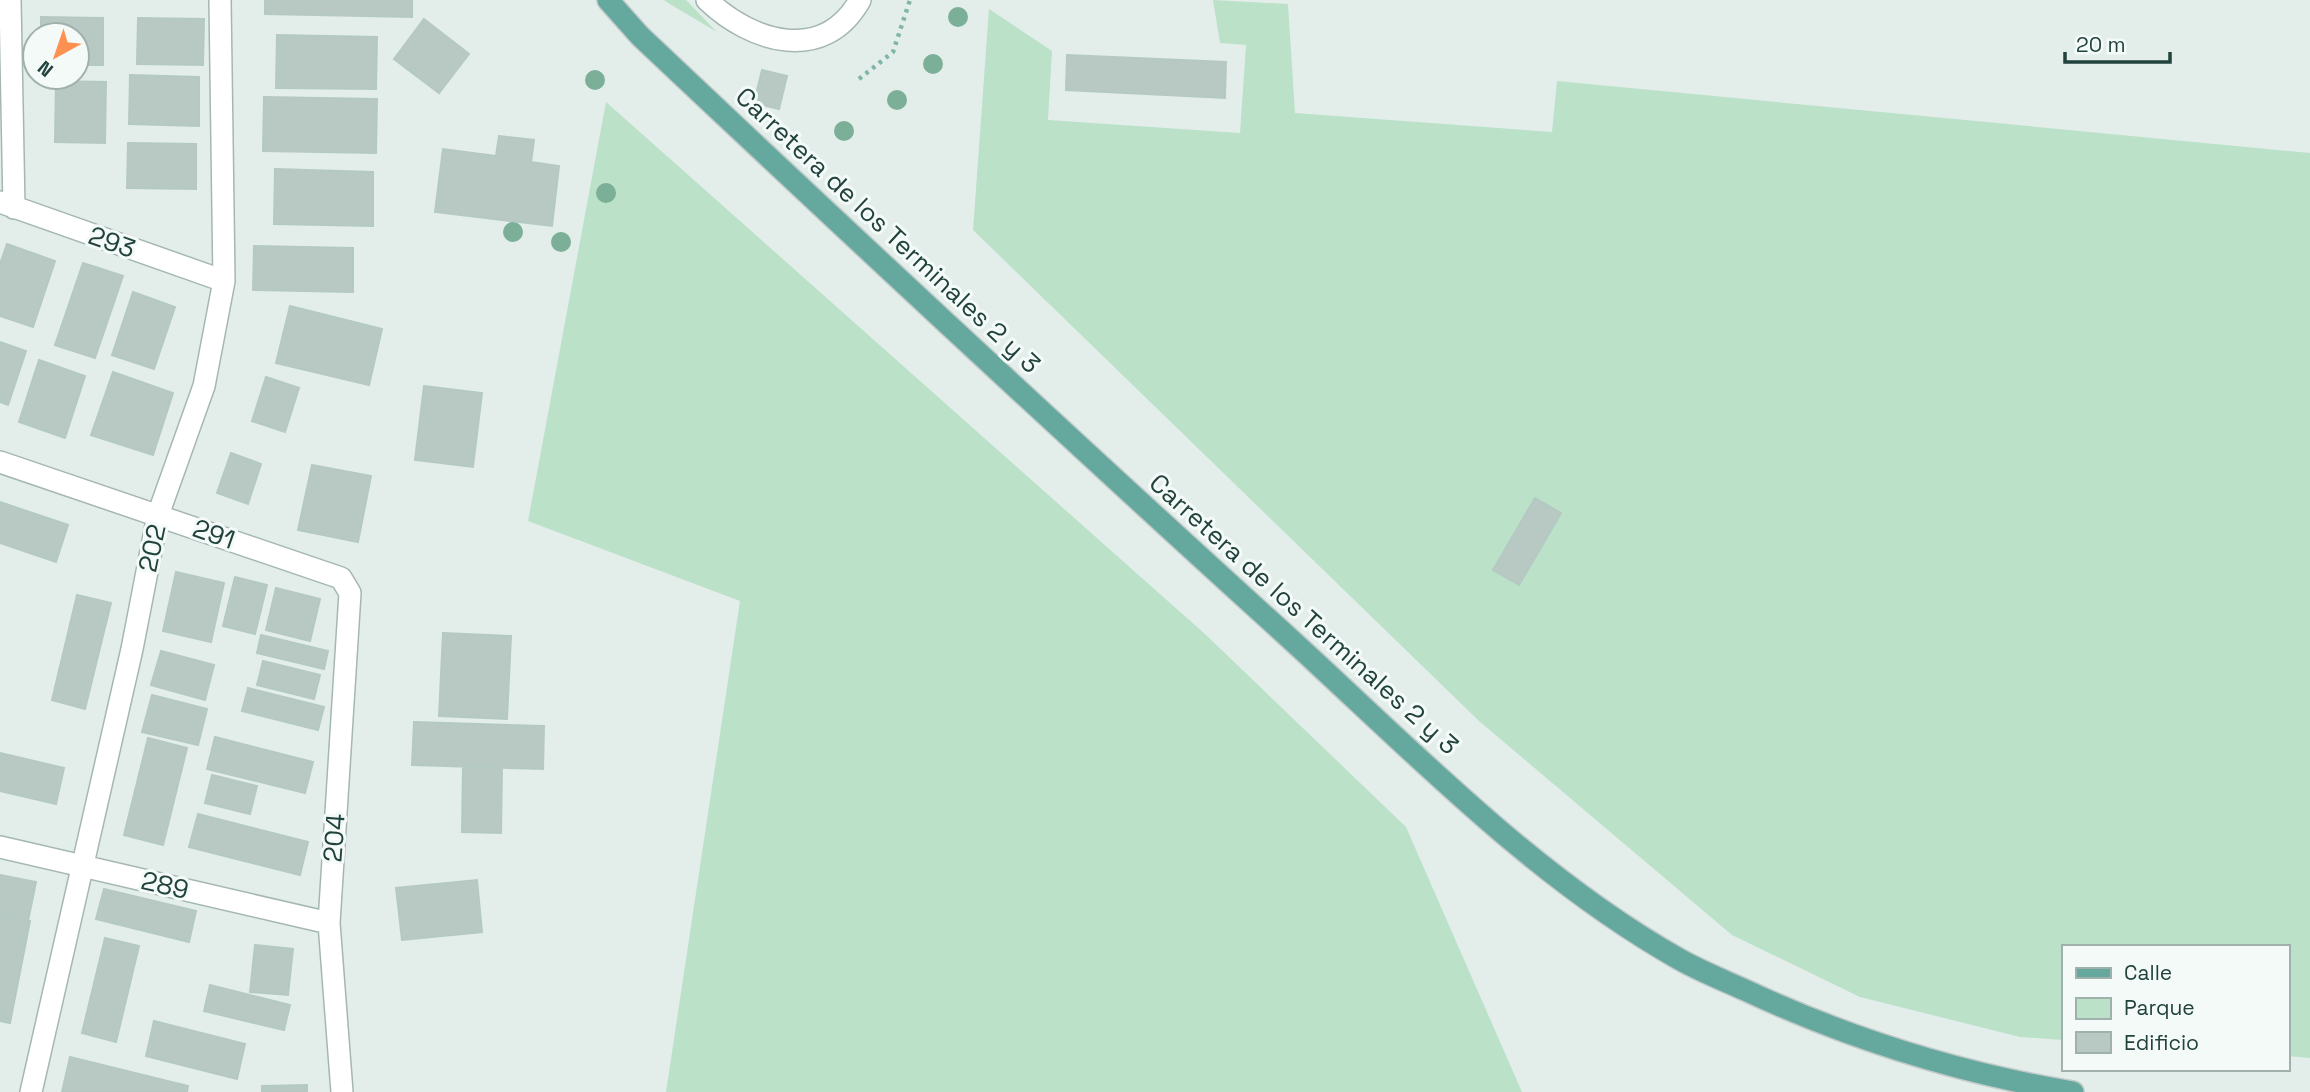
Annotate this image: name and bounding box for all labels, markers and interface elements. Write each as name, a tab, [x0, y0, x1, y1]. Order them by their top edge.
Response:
north arrow	[21, 21, 91, 91]
scale bar	[2065, 21, 2170, 65]
text: 20 m	[2076, 31, 2126, 58]
text: N	[32, 55, 58, 82]
street label: Carretera de los Terminales 2 y 3	[728, 80, 1048, 380]
street label: 293	[84, 218, 140, 266]
street label: Carretera de los Terminales 2 y 3	[1142, 466, 1466, 762]
street label: 291	[188, 511, 240, 557]
street label: 202	[130, 521, 174, 575]
street label: 204	[315, 813, 353, 863]
street label: 289	[138, 863, 192, 907]
legend	[2062, 945, 2289, 1071]
text: Calle	[2124, 959, 2172, 986]
text: Parque	[2124, 994, 2195, 1021]
text: Edificio	[2124, 1029, 2199, 1056]

